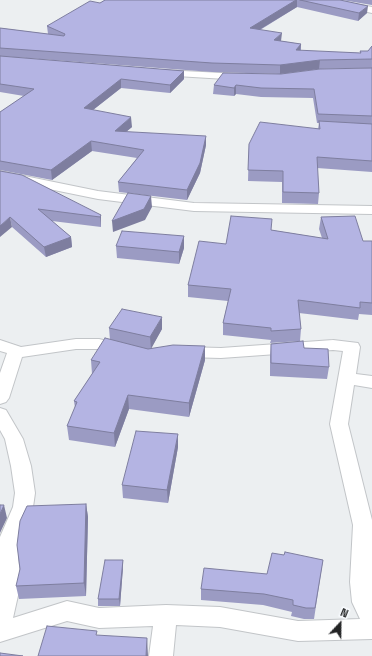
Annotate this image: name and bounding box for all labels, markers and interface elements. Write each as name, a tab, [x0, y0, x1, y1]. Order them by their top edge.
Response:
north arrow	[320, 604, 360, 644]
text: N	[338, 605, 351, 621]

